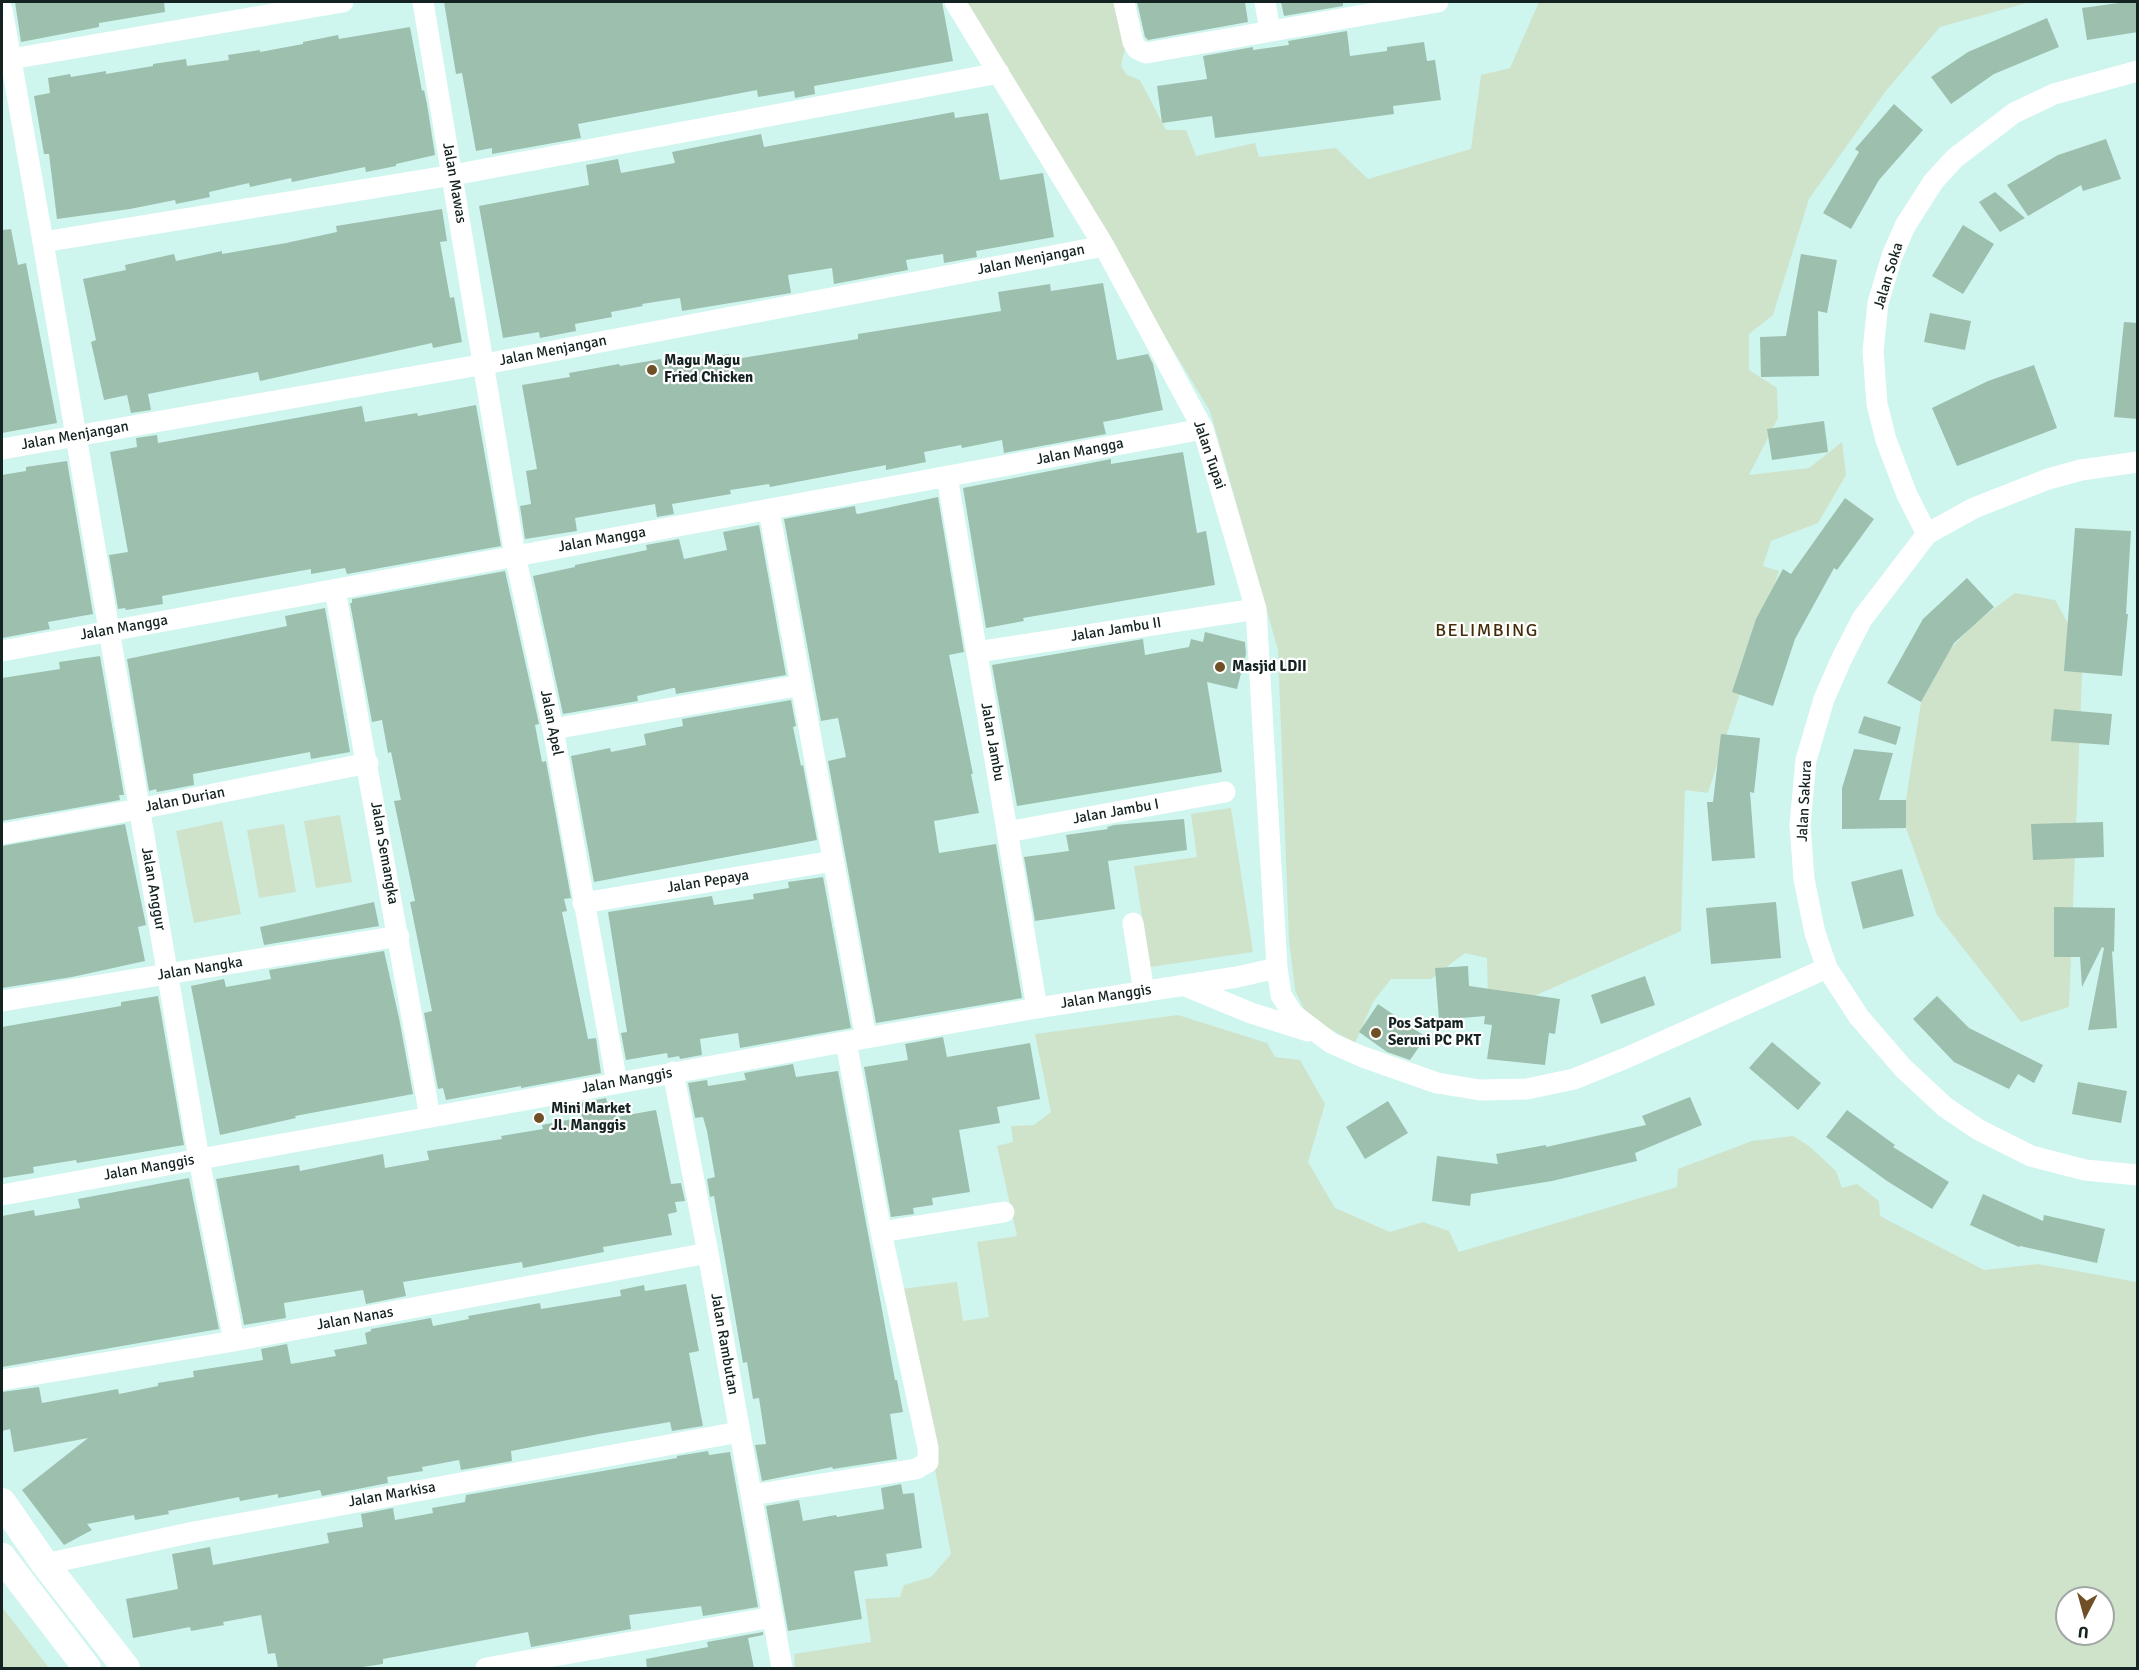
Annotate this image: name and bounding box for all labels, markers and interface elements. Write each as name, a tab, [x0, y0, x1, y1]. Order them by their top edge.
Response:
street label: Jalan Mawas	[438, 141, 470, 225]
street label: Jalan Menjangan	[976, 241, 1086, 279]
street label: Jalan Soka	[1870, 241, 1908, 311]
street label: Jalan Menjangan	[498, 332, 608, 370]
place label: Magu Magu Fried Chicken	[664, 352, 753, 387]
marker: Magu Magu Fried Chicken	[645, 363, 659, 377]
street label: Jalan Menjangan	[20, 418, 130, 454]
street label: Jalan Tupai	[1189, 418, 1229, 492]
street label: Jalan Mangga	[1035, 435, 1125, 469]
street label: Jalan Mangga	[557, 523, 647, 557]
street label: Jalan Mangga	[79, 611, 169, 645]
street label: Jalan Jambu II	[1069, 614, 1163, 646]
district label: BELIMBING	[1435, 620, 1539, 642]
place label: Masjid LDII	[1232, 658, 1307, 676]
marker: Masjid LDII	[1213, 660, 1227, 674]
street label: Jalan Apel	[536, 689, 566, 757]
street label: Jalan Jambu	[976, 701, 1008, 783]
street label: Jalan Sakura	[1794, 760, 1816, 842]
street label: Jalan Durian	[144, 783, 226, 817]
street label: Jalan Jambu I	[1072, 796, 1160, 828]
street label: Jalan Semangka	[366, 800, 402, 906]
street label: Jalan Anggur	[137, 846, 169, 932]
street label: Jalan Pepaya	[666, 867, 750, 897]
street label: Jalan Nangka	[156, 953, 244, 985]
street label: Jalan Manggis	[1059, 981, 1153, 1013]
place label: Pos Satpam Seruni PC PKT	[1388, 1015, 1481, 1050]
marker: Pos Satpam Seruni PC PKT	[1369, 1026, 1383, 1040]
street label: Jalan Manggis	[580, 1064, 674, 1098]
place label: Mini Market Jl. Manggis	[551, 1100, 631, 1135]
marker: Mini Market Jl. Manggis	[532, 1111, 546, 1125]
street label: Jalan Manggis	[102, 1151, 196, 1185]
street label: Jalan Rambutan	[706, 1292, 742, 1396]
street label: Jalan Nanas	[315, 1303, 395, 1335]
street label: Jalan Markisa	[347, 1478, 437, 1512]
north arrow	[2055, 1586, 2115, 1646]
text: U	[2077, 1621, 2090, 1642]

